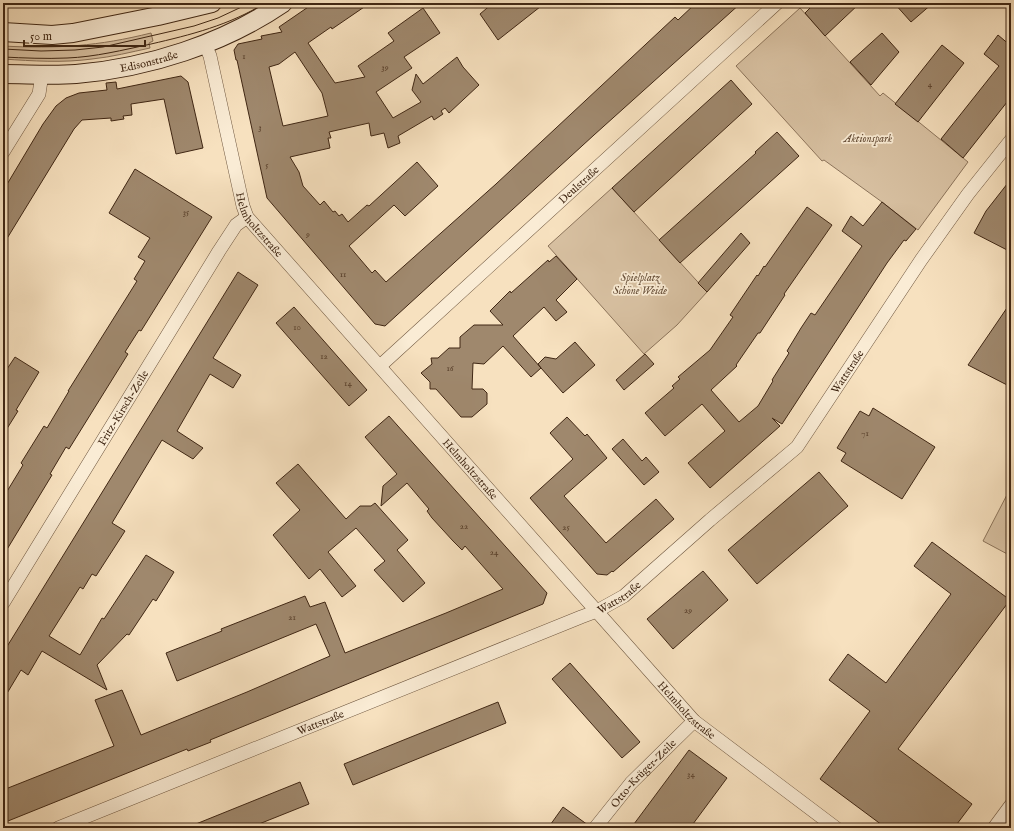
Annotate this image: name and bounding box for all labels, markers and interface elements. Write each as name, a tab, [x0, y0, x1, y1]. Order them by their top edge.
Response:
scale bar	[24, 22, 145, 48]
text: 50 m	[30, 29, 52, 44]
street label: Edisonstraße	[119, 48, 180, 76]
house number: 1	[242, 51, 246, 62]
house number: 39	[381, 62, 389, 73]
house number: 4	[928, 79, 933, 90]
house number: 3	[258, 122, 262, 133]
park label: Aktionspark	[843, 132, 893, 146]
house number: 5	[265, 160, 269, 171]
street label: Deulstraße	[556, 163, 602, 207]
street label: Helmholtzstraße	[232, 191, 285, 261]
house number: 35	[183, 207, 190, 218]
house number: 9	[305, 229, 310, 240]
house number: 11	[340, 269, 346, 280]
park label: Spielplatz Schöne Weide	[613, 271, 667, 298]
house number: 10	[293, 322, 301, 333]
street label: Wattstraße	[829, 348, 867, 396]
house number: 12	[320, 351, 328, 362]
house number: 16	[446, 363, 454, 374]
street label: Fritz-Kirsch-Zeile	[95, 368, 152, 449]
house number: 14	[344, 378, 352, 389]
house number: 71	[861, 428, 869, 439]
street label: Helmholtzstraße	[439, 436, 500, 503]
house number: 22	[460, 521, 468, 532]
house number: 25	[562, 522, 570, 533]
house number: 24	[490, 547, 499, 558]
street label: Wattstraße	[595, 578, 644, 617]
house number: 29	[684, 605, 692, 616]
house number: 21	[288, 612, 296, 623]
street label: Helmholtzstraße	[654, 679, 718, 743]
street label: Wattstraße	[295, 707, 346, 739]
street label: Otto-Krüger-Zeile	[608, 737, 679, 811]
house number: 34	[687, 769, 695, 780]

